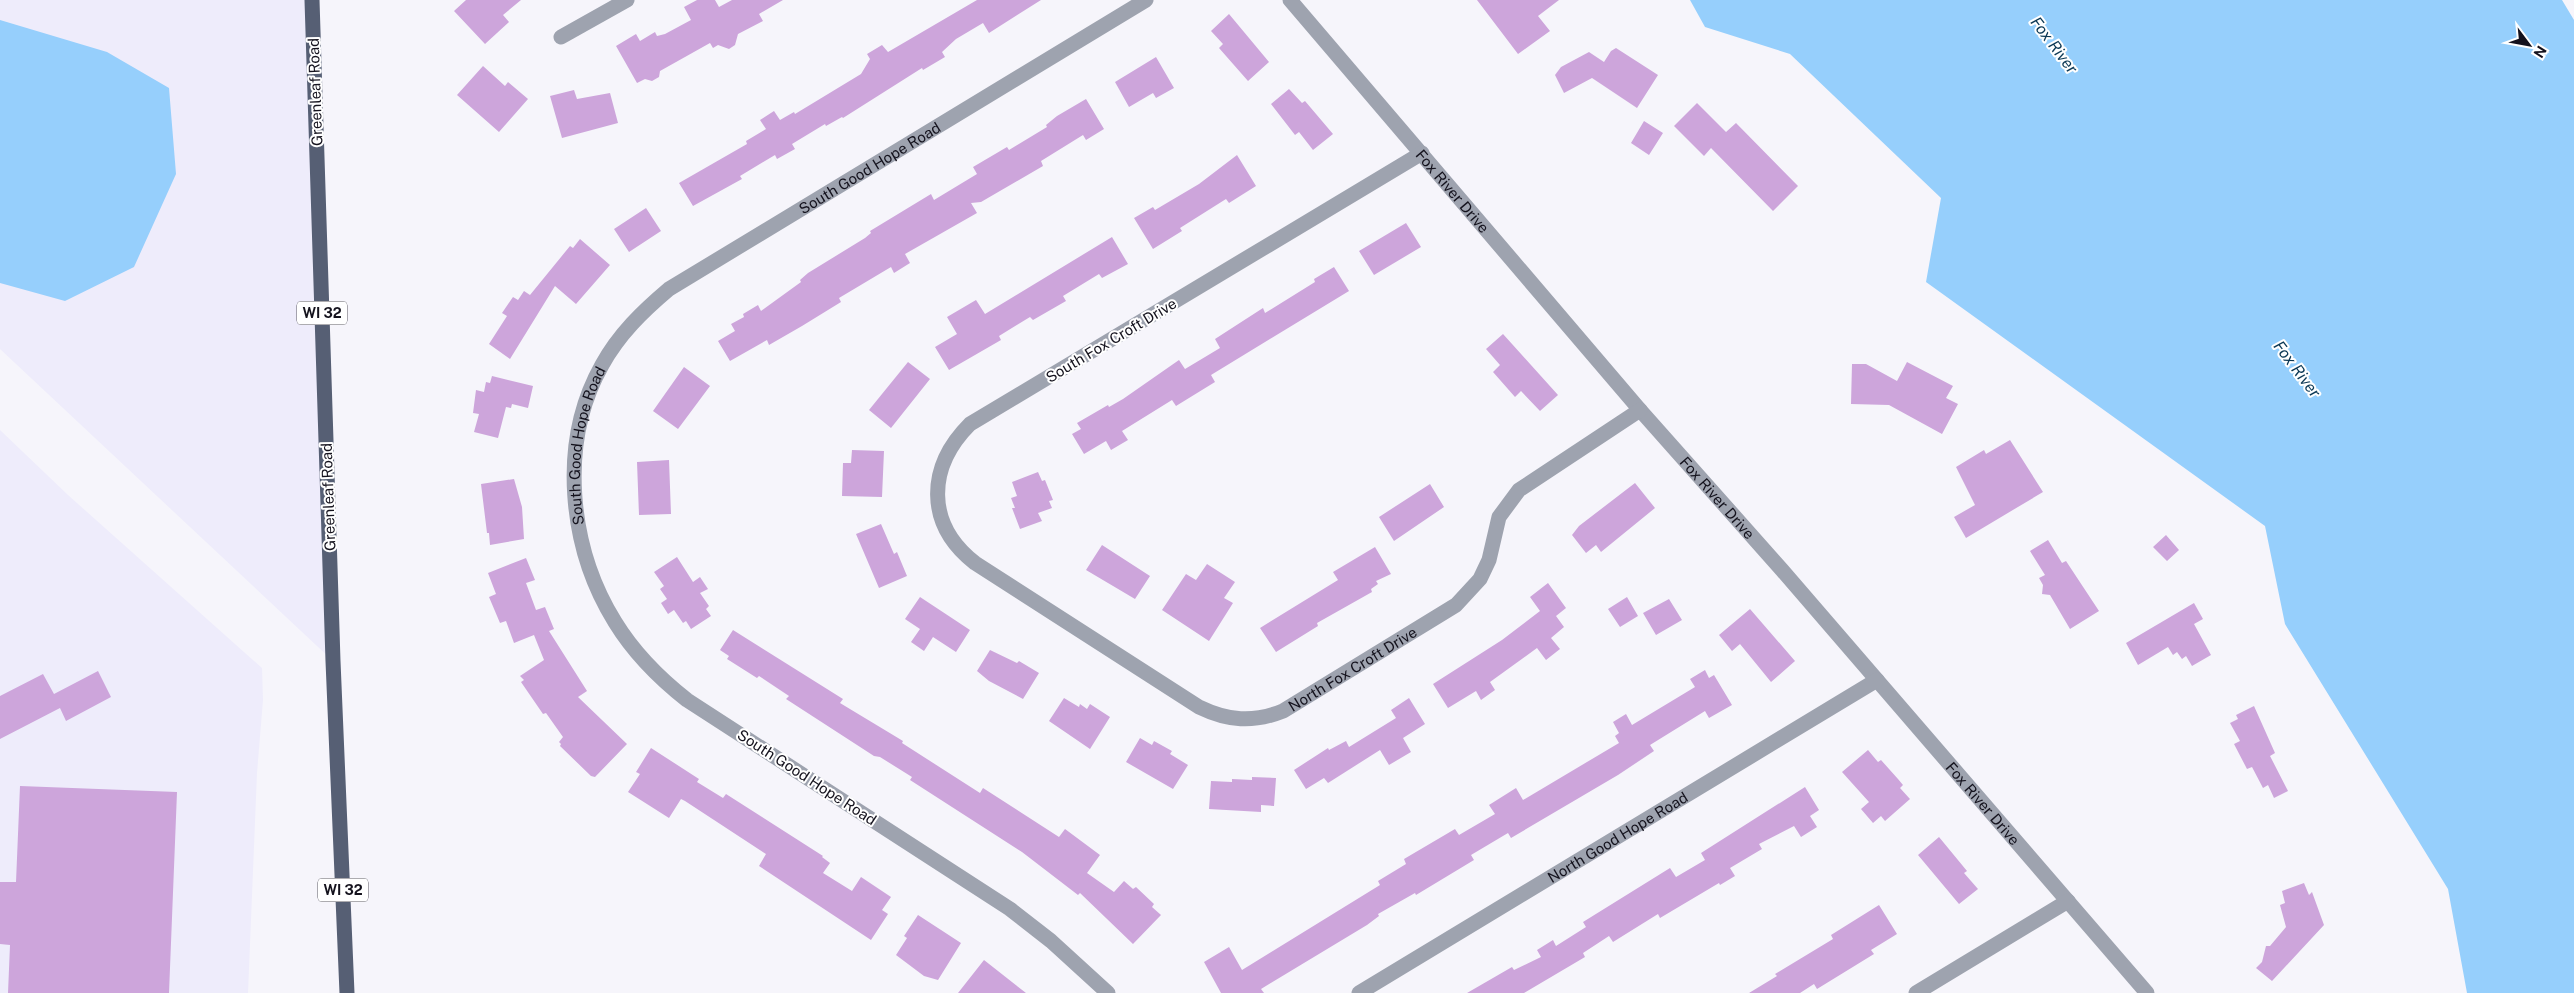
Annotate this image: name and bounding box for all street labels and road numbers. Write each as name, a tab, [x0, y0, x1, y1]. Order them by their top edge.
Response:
street label: Greenleaf Road	[305, 38, 325, 146]
street label: South Good Hope Road	[796, 118, 943, 217]
street label: Fox River Drive	[1413, 146, 1493, 236]
street label: South Fox Croft Drive	[1043, 294, 1179, 386]
road number: WI 32	[297, 302, 347, 324]
street label: South Good Hope Road	[566, 363, 608, 526]
street label: Greenleaf Road	[318, 443, 338, 551]
street label: Fox River Drive	[1677, 453, 1758, 542]
street label: North Fox Croft Drive	[1285, 623, 1420, 714]
street label: South Good Hope Road	[734, 726, 880, 828]
street label: Fox River Drive	[1943, 758, 2024, 848]
street label: North Good Hope Road	[1544, 788, 1691, 886]
road number: WI 32	[318, 878, 368, 902]

